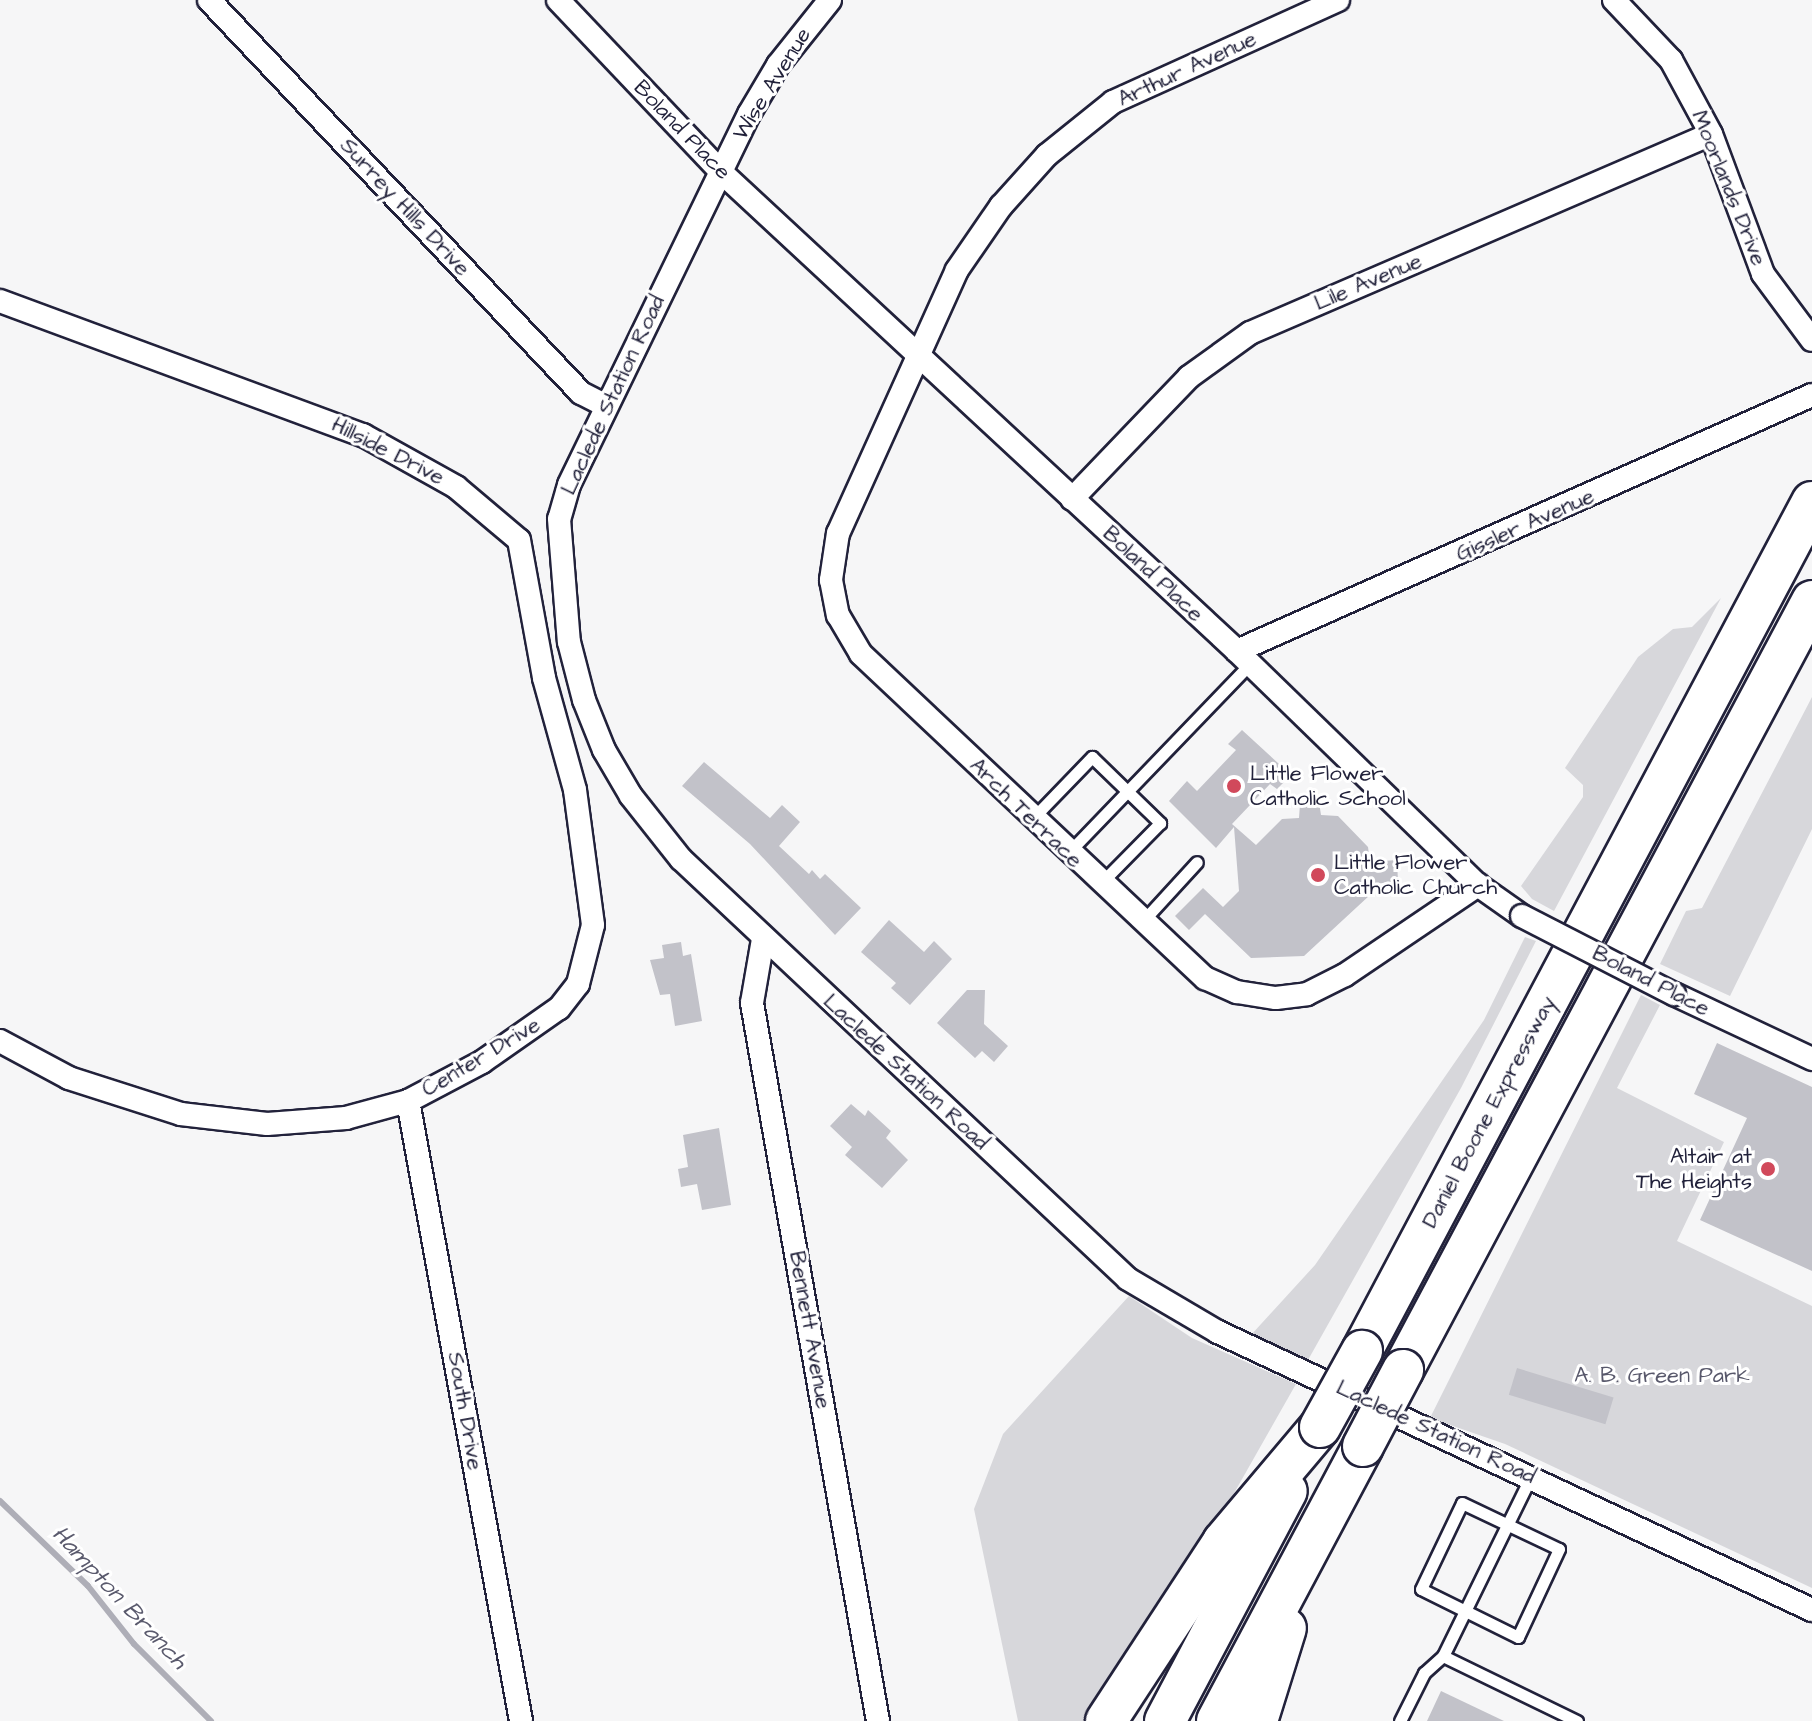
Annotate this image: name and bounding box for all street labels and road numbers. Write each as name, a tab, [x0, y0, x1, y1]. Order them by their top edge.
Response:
street label: Wise Avenue	[727, 23, 817, 145]
street label: Arthur Avenue	[1114, 25, 1260, 113]
street label: Boland Place	[628, 75, 736, 185]
street label: Moorlands Drive	[1686, 107, 1772, 269]
street label: Surrey Hills Drive	[334, 133, 476, 281]
street label: Lile Avenue	[1310, 248, 1426, 316]
street label: Laclede Station Road	[555, 291, 671, 499]
street label: Hillside Drive	[327, 411, 449, 491]
street label: Gissler Avenue	[1452, 483, 1598, 567]
street label: Boland Place	[1097, 521, 1209, 627]
street label: Arch Terrace	[964, 753, 1088, 873]
street label: Boland Place	[1588, 940, 1714, 1022]
street label: Laclede Station Road	[818, 988, 994, 1156]
street label: Daniel Boone Expressway	[1417, 992, 1561, 1232]
street label: Center Drive	[417, 1011, 545, 1103]
street label: Bennett Avenue	[783, 1249, 837, 1411]
street label: South Drive	[442, 1350, 488, 1472]
street label: Laclede Station Road	[1332, 1374, 1540, 1490]

